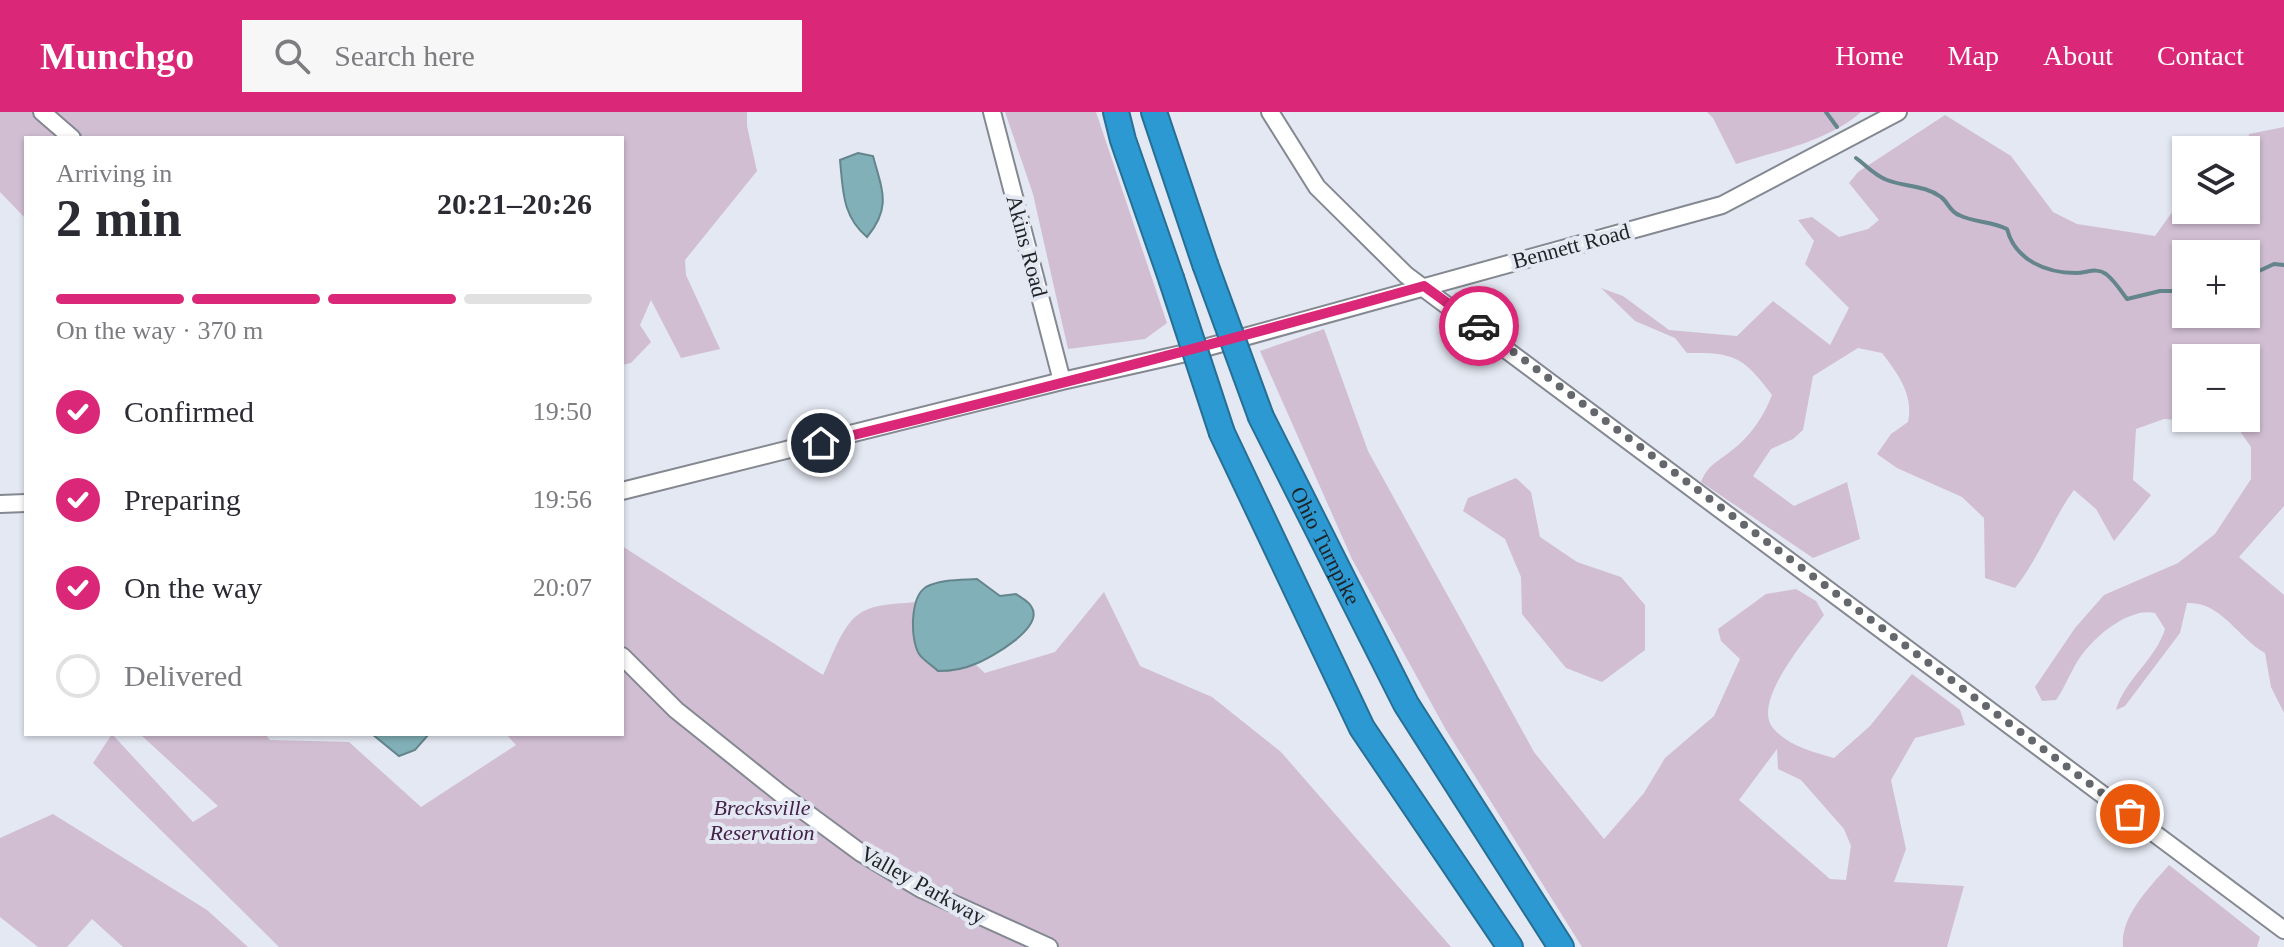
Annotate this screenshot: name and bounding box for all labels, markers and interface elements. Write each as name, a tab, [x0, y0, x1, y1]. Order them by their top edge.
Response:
search box	[242, 20, 802, 92]
icon: search	[270, 34, 314, 78]
text: Munchgo	[40, 35, 194, 77]
text: Search here	[334, 39, 475, 72]
text: Home	[1835, 40, 1904, 71]
text: Map	[1948, 40, 1999, 71]
text: About	[2043, 40, 2113, 71]
text: Contact	[2157, 40, 2244, 71]
map controls	[2172, 136, 2260, 432]
button: layers	[2172, 136, 2260, 224]
text: Arriving in	[56, 159, 172, 188]
text: 20:21–20:26	[437, 187, 592, 220]
text: 2 min	[56, 190, 182, 247]
street label: Akins Road	[1001, 192, 1053, 300]
street label: Bennett Road	[1510, 218, 1632, 274]
button: +	[2172, 240, 2260, 328]
courier	[1439, 286, 1519, 366]
icon: car	[1457, 304, 1501, 348]
text: On the way · 370 m	[56, 316, 263, 345]
button: −	[2172, 344, 2260, 432]
icon: check	[56, 390, 100, 434]
text: Confirmed	[124, 395, 254, 428]
text: 19:50	[533, 397, 592, 426]
pin	[787, 409, 855, 477]
icon: home	[799, 421, 843, 465]
icon: check	[56, 478, 100, 522]
street label: Ohio Turnpike	[1286, 482, 1366, 609]
text: Preparing	[124, 483, 241, 516]
text: 19:56	[533, 485, 592, 514]
icon: check	[56, 566, 100, 610]
text: On the way	[124, 571, 262, 604]
text: 20:07	[533, 573, 592, 602]
text: Delivered	[124, 659, 242, 692]
pin	[2096, 780, 2164, 848]
icon: bag	[2108, 792, 2152, 836]
park label: Brecksville Reservation	[708, 795, 815, 845]
street label: Valley Parkway	[856, 840, 990, 930]

